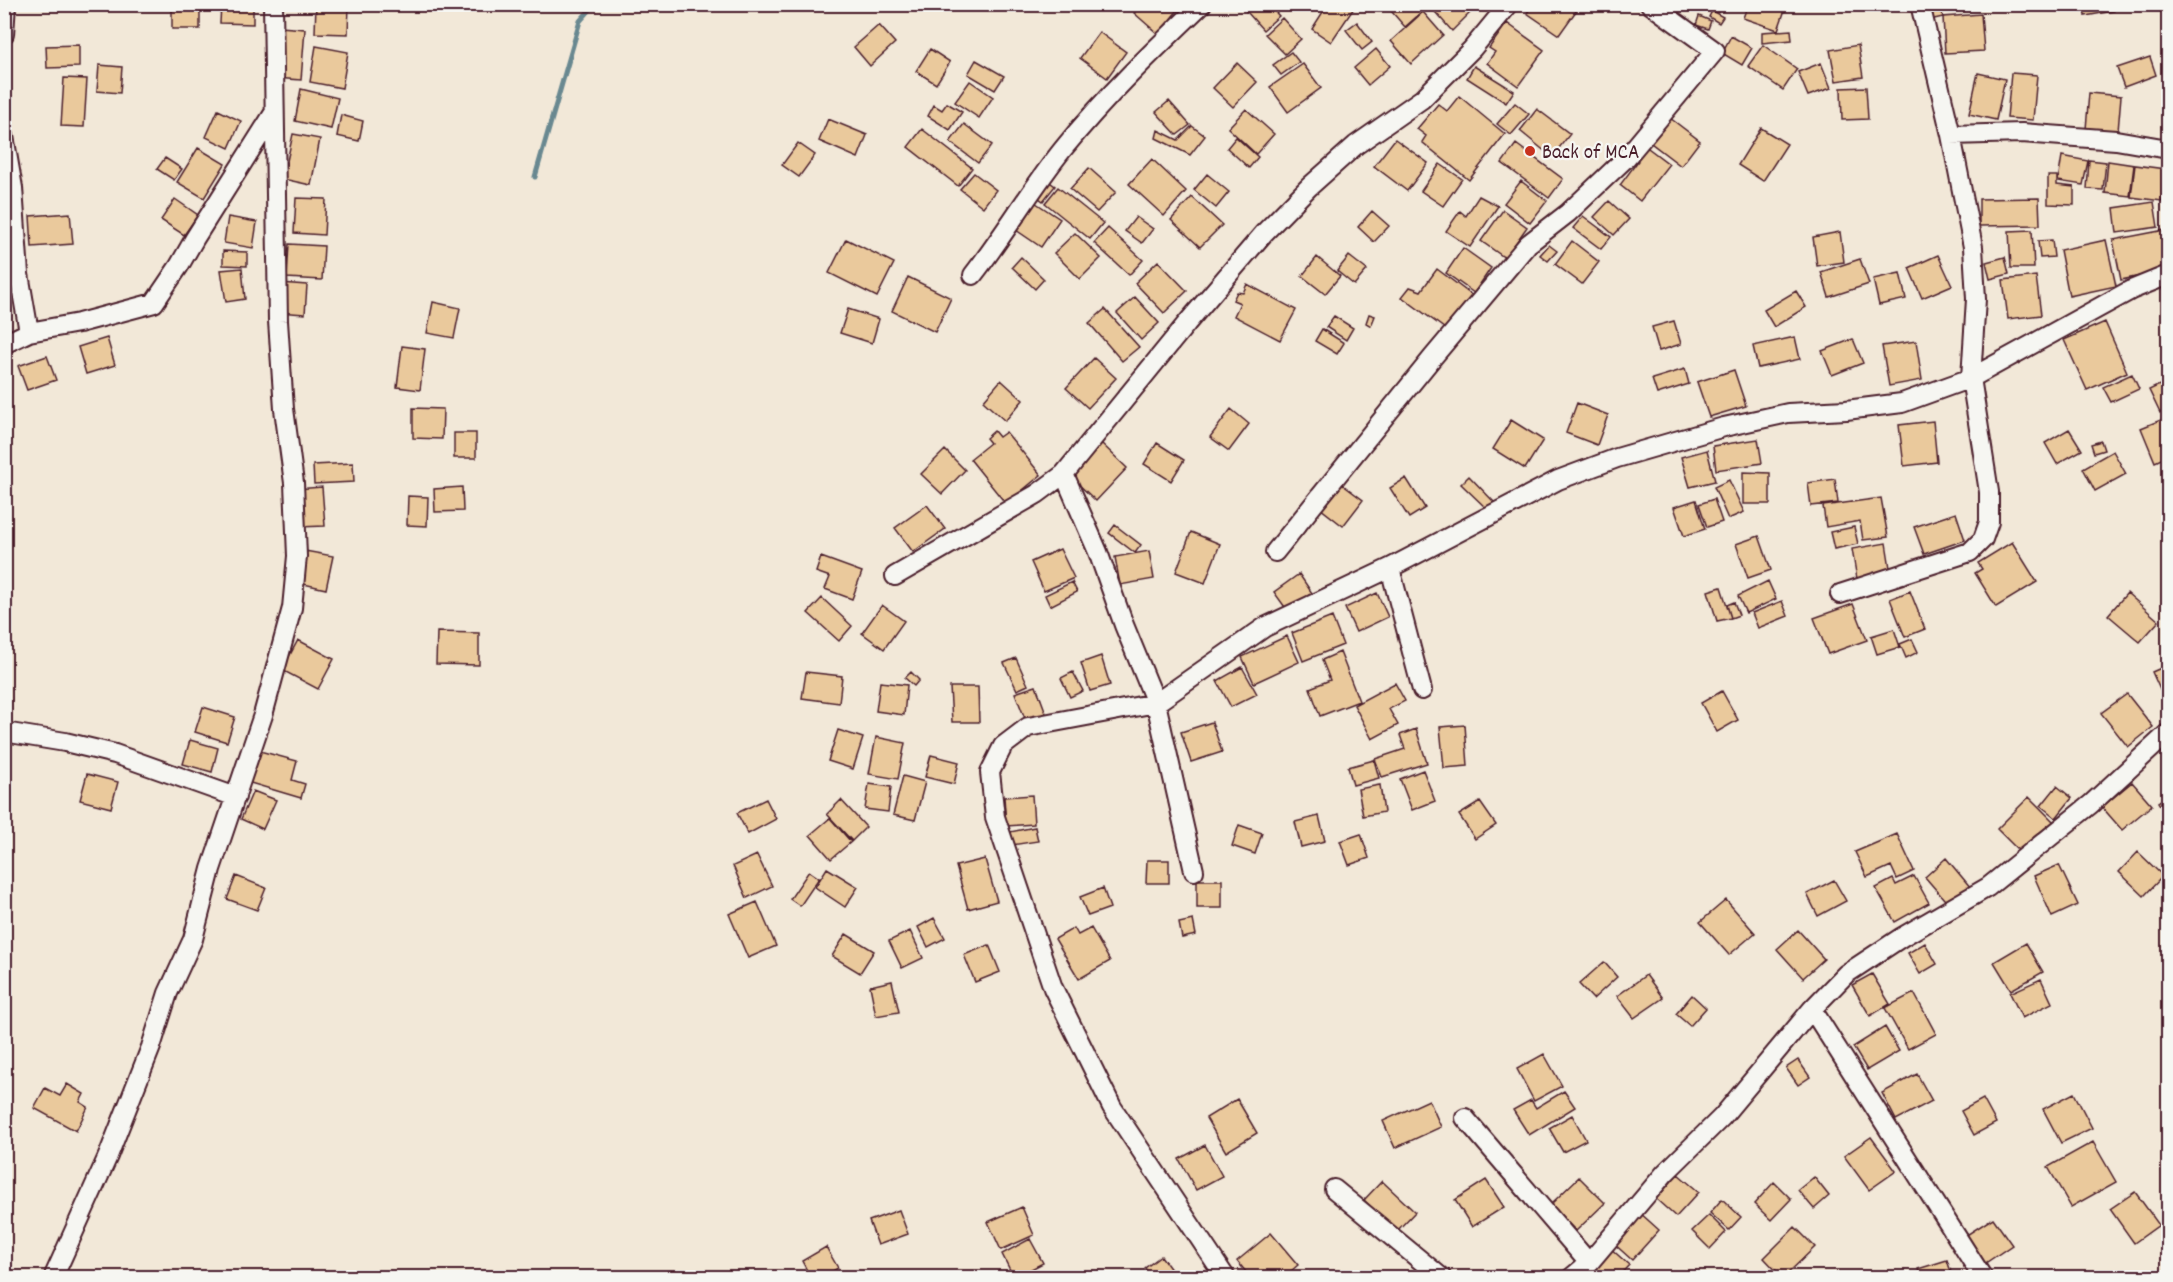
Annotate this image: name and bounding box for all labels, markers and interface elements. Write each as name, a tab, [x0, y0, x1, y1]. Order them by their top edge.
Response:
place label: Back of MCA	[1542, 139, 1639, 169]
marker: Back of MCA	[1523, 144, 1537, 158]

